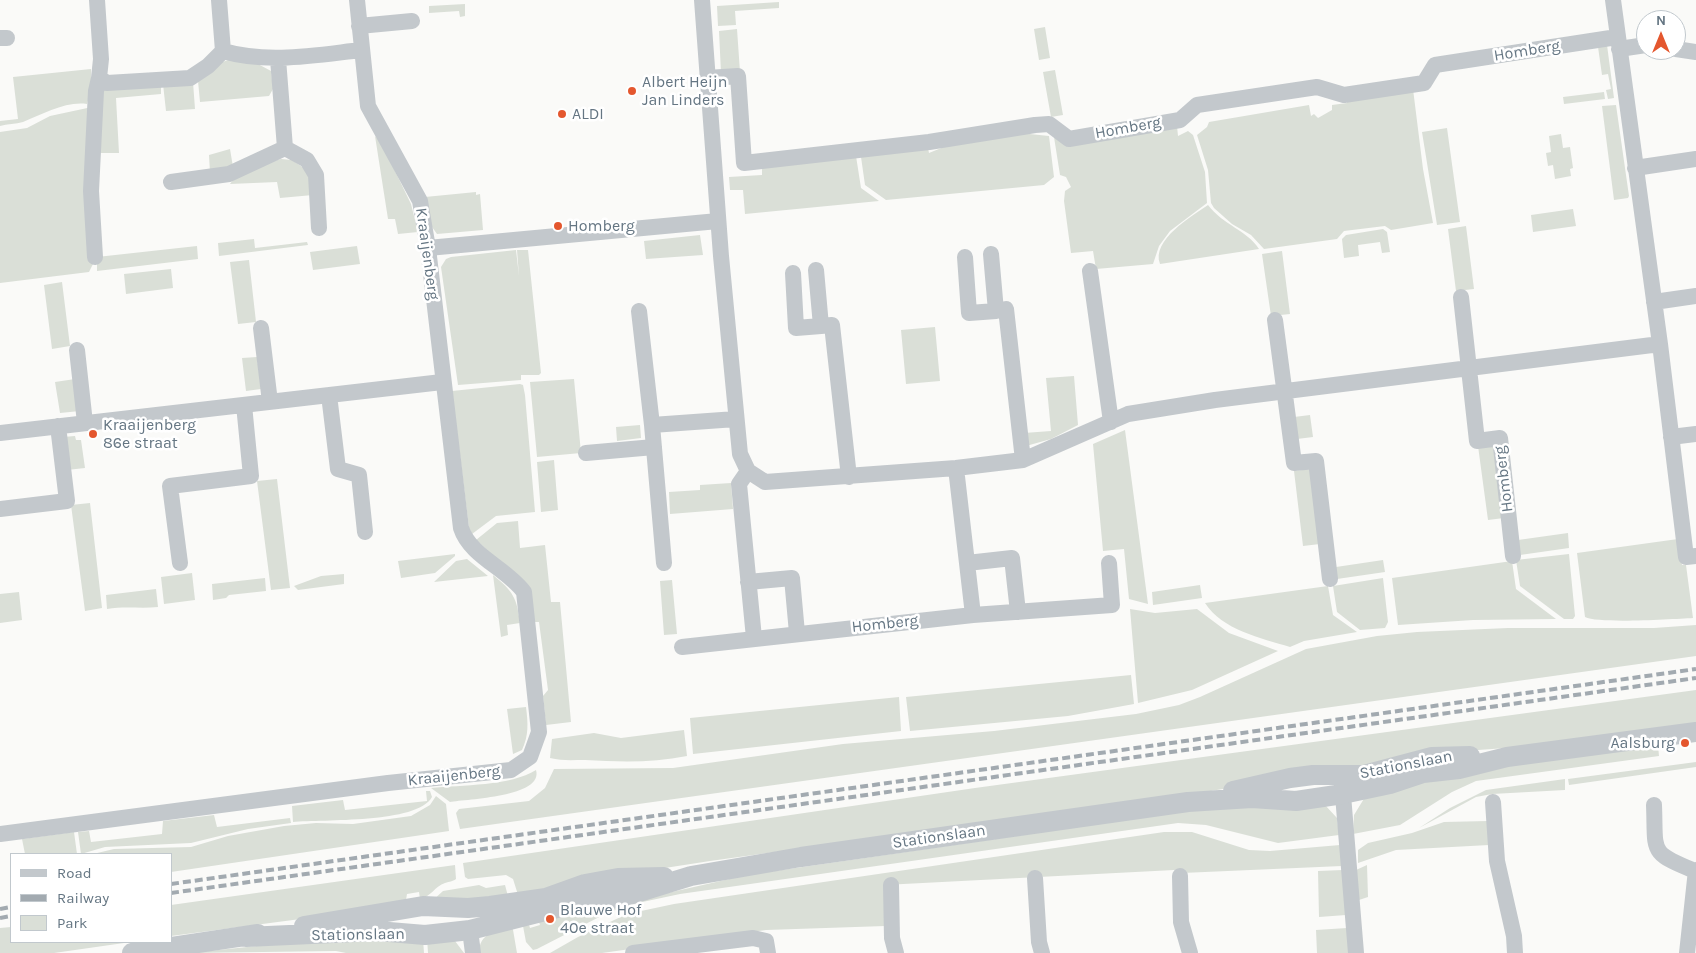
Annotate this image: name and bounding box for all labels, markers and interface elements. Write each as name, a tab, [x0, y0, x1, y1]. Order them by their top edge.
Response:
north arrow	[1636, 10, 1686, 60]
text: N	[1656, 12, 1666, 29]
street label: Homberg	[1493, 36, 1561, 66]
place label: Albert Heijn Jan Linders	[642, 72, 727, 110]
marker: Albert Heijn Jan Linders	[626, 85, 638, 97]
place label: ALDI	[572, 104, 604, 124]
marker: ALDI	[556, 108, 568, 120]
street label: Homberg	[1094, 113, 1162, 143]
street label: Kraaijenberg	[411, 207, 443, 301]
place label: Homberg	[568, 216, 635, 236]
marker: Homberg	[552, 220, 564, 232]
place label: Kraaijenberg 86e straat	[103, 415, 196, 453]
marker: Kraaijenberg 86e straat	[87, 428, 99, 440]
street label: Homberg	[1490, 445, 1518, 513]
street label: Homberg	[851, 611, 919, 637]
place label: Aalsburg	[1610, 733, 1675, 753]
marker: Aalsburg	[1679, 737, 1691, 749]
street label: Stationslaan	[1358, 747, 1454, 783]
street label: Kraaijenberg	[407, 762, 501, 790]
street label: Stationslaan	[891, 821, 987, 853]
legend	[10, 853, 172, 943]
text: Road	[57, 864, 92, 882]
text: Railway	[57, 889, 109, 907]
place label: Blauwe Hof 40e straat	[560, 900, 641, 938]
marker: Blauwe Hof 40e straat	[544, 913, 556, 925]
text: Park	[57, 914, 87, 932]
street label: Stationslaan	[311, 925, 405, 945]

